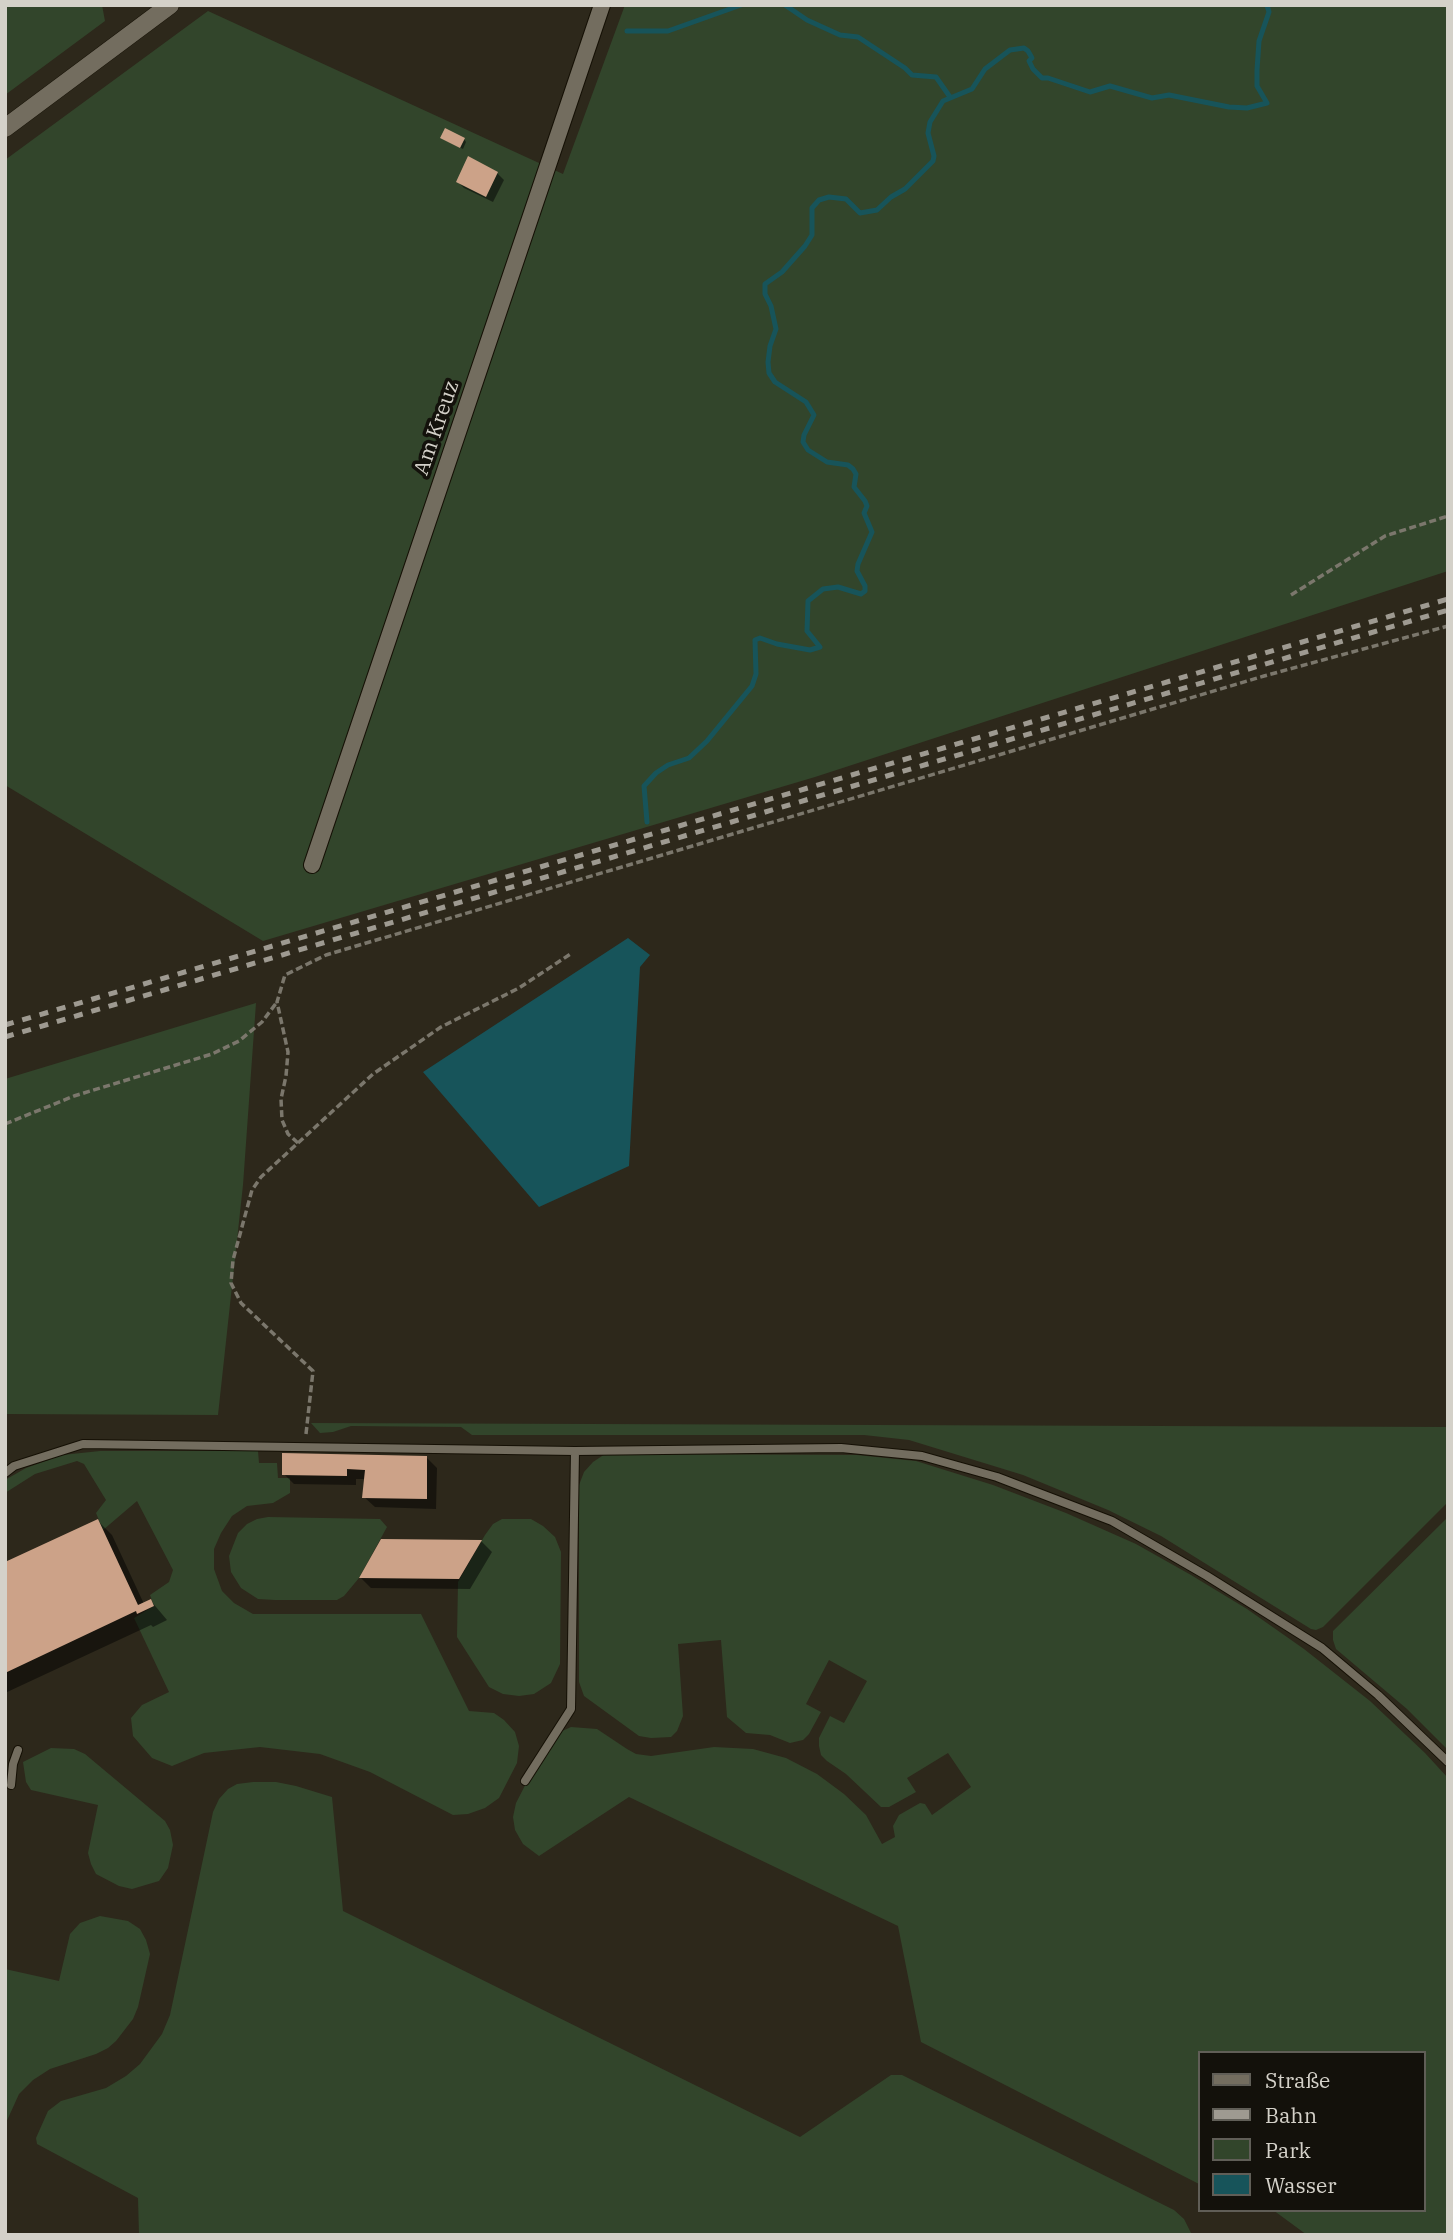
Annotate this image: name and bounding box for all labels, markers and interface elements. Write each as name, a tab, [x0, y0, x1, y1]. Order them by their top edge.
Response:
street label: Am Kreuz	[409, 377, 465, 479]
legend	[1198, 2051, 1425, 2212]
text: Straße	[1265, 2066, 1330, 2094]
text: Bahn	[1265, 2101, 1317, 2129]
text: Park	[1265, 2136, 1311, 2164]
text: Wasser	[1265, 2171, 1336, 2199]

